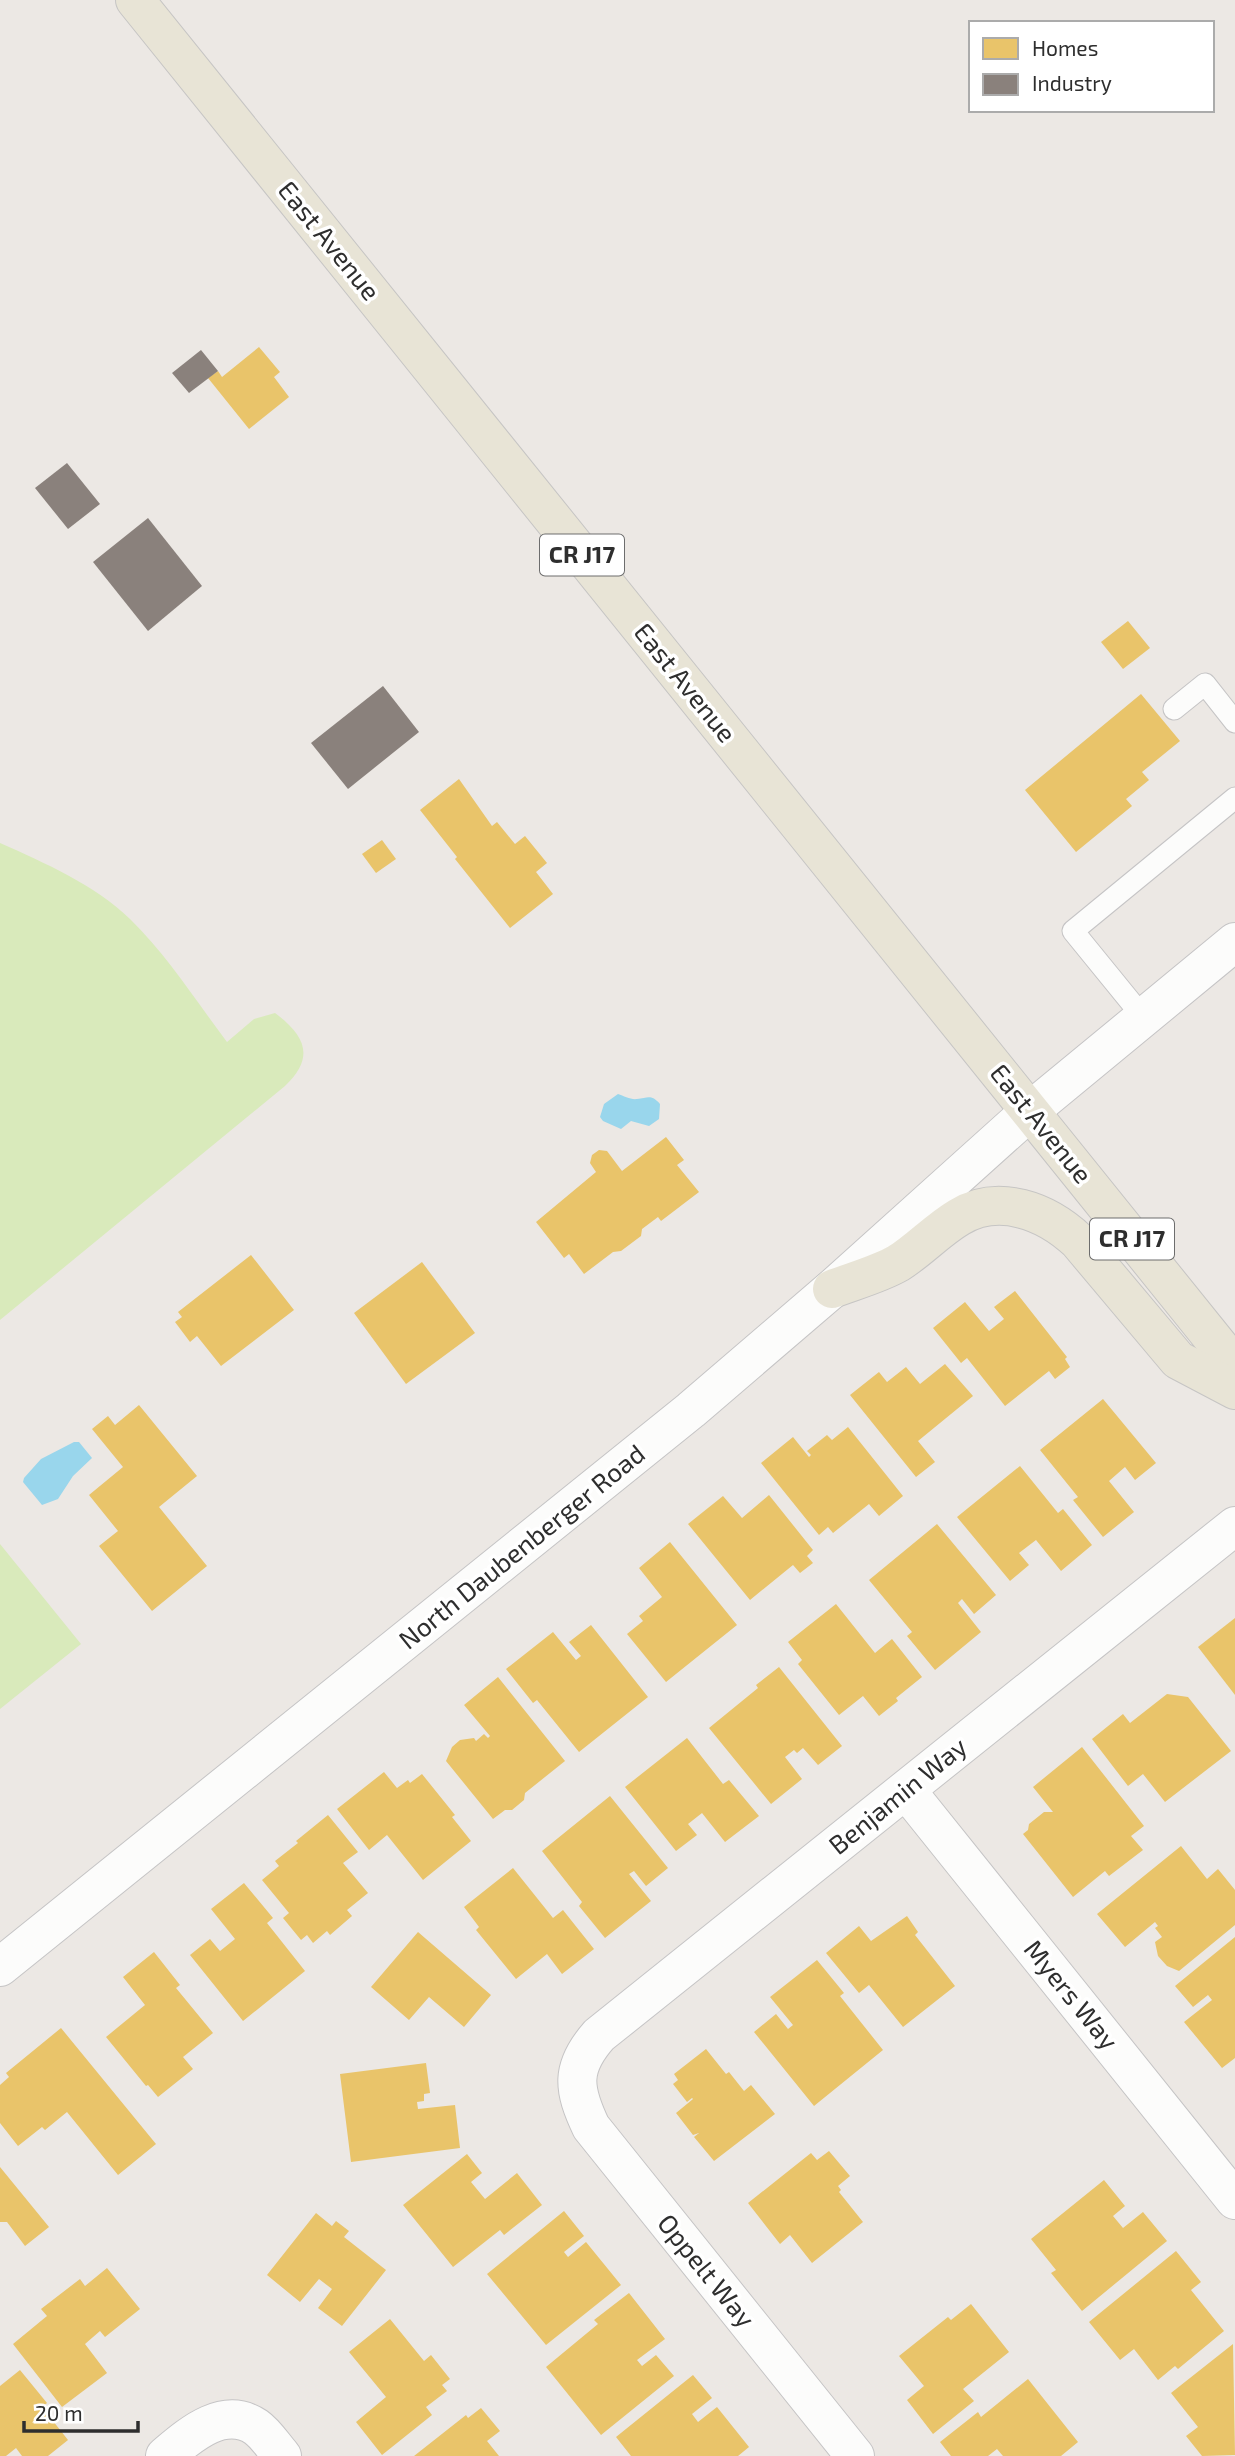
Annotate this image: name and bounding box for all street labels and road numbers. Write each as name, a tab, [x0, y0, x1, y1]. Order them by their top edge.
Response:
street label: East Avenue	[273, 174, 388, 306]
road number: CR J17	[540, 534, 624, 576]
street label: East Avenue	[629, 616, 744, 748]
street label: East Avenue	[985, 1057, 1100, 1189]
road number: CR J17	[1090, 1218, 1174, 1260]
street label: North Daubenberger Road	[392, 1437, 650, 1655]
street label: Benjamin Way	[822, 1730, 972, 1860]
street label: Myers Way	[1019, 1933, 1126, 2055]
street label: Oppelt Way	[652, 2207, 762, 2333]

